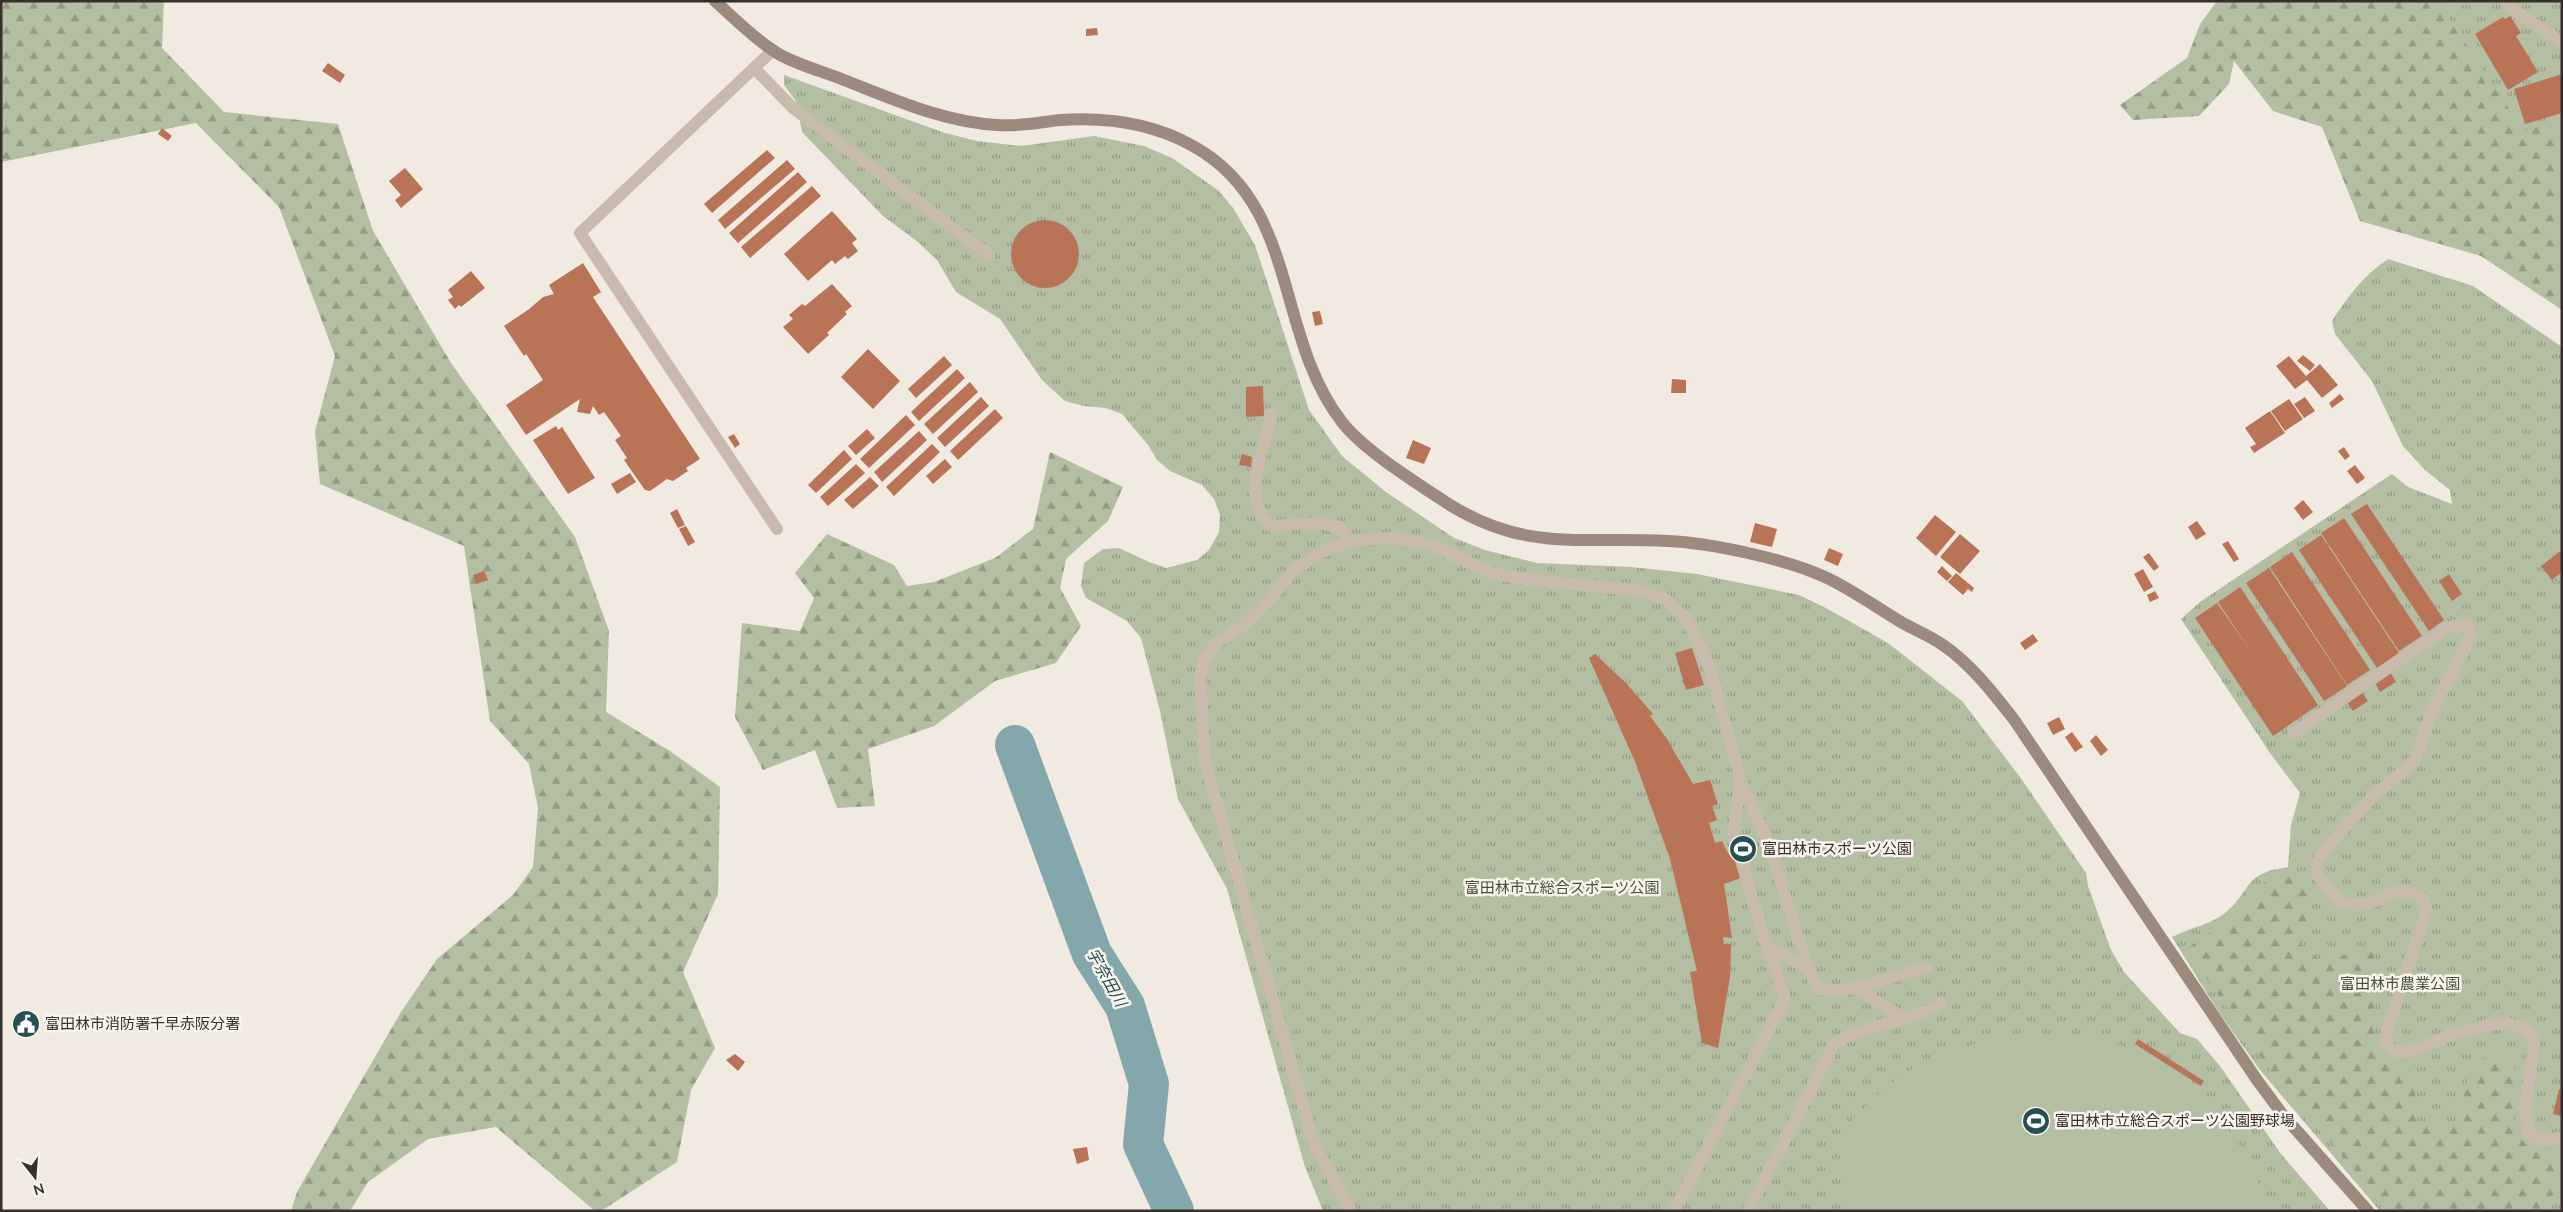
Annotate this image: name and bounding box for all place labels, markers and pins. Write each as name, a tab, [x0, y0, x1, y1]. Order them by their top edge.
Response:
sports icon: 富田林市スポーツ公園	[1728, 834, 1758, 864]
place label: 富田林市スポーツ公園	[1762, 839, 1912, 858]
public building icon: 富田林市消防署千早赤阪分署	[11, 1009, 41, 1039]
place label: 富田林市消防署千早赤阪分署	[45, 1014, 240, 1033]
sports icon: 富田林市立総合スポーツ公園野球場	[2021, 1106, 2051, 1136]
place label: 富田林市立総合スポーツ公園野球場	[2055, 1111, 2295, 1130]

